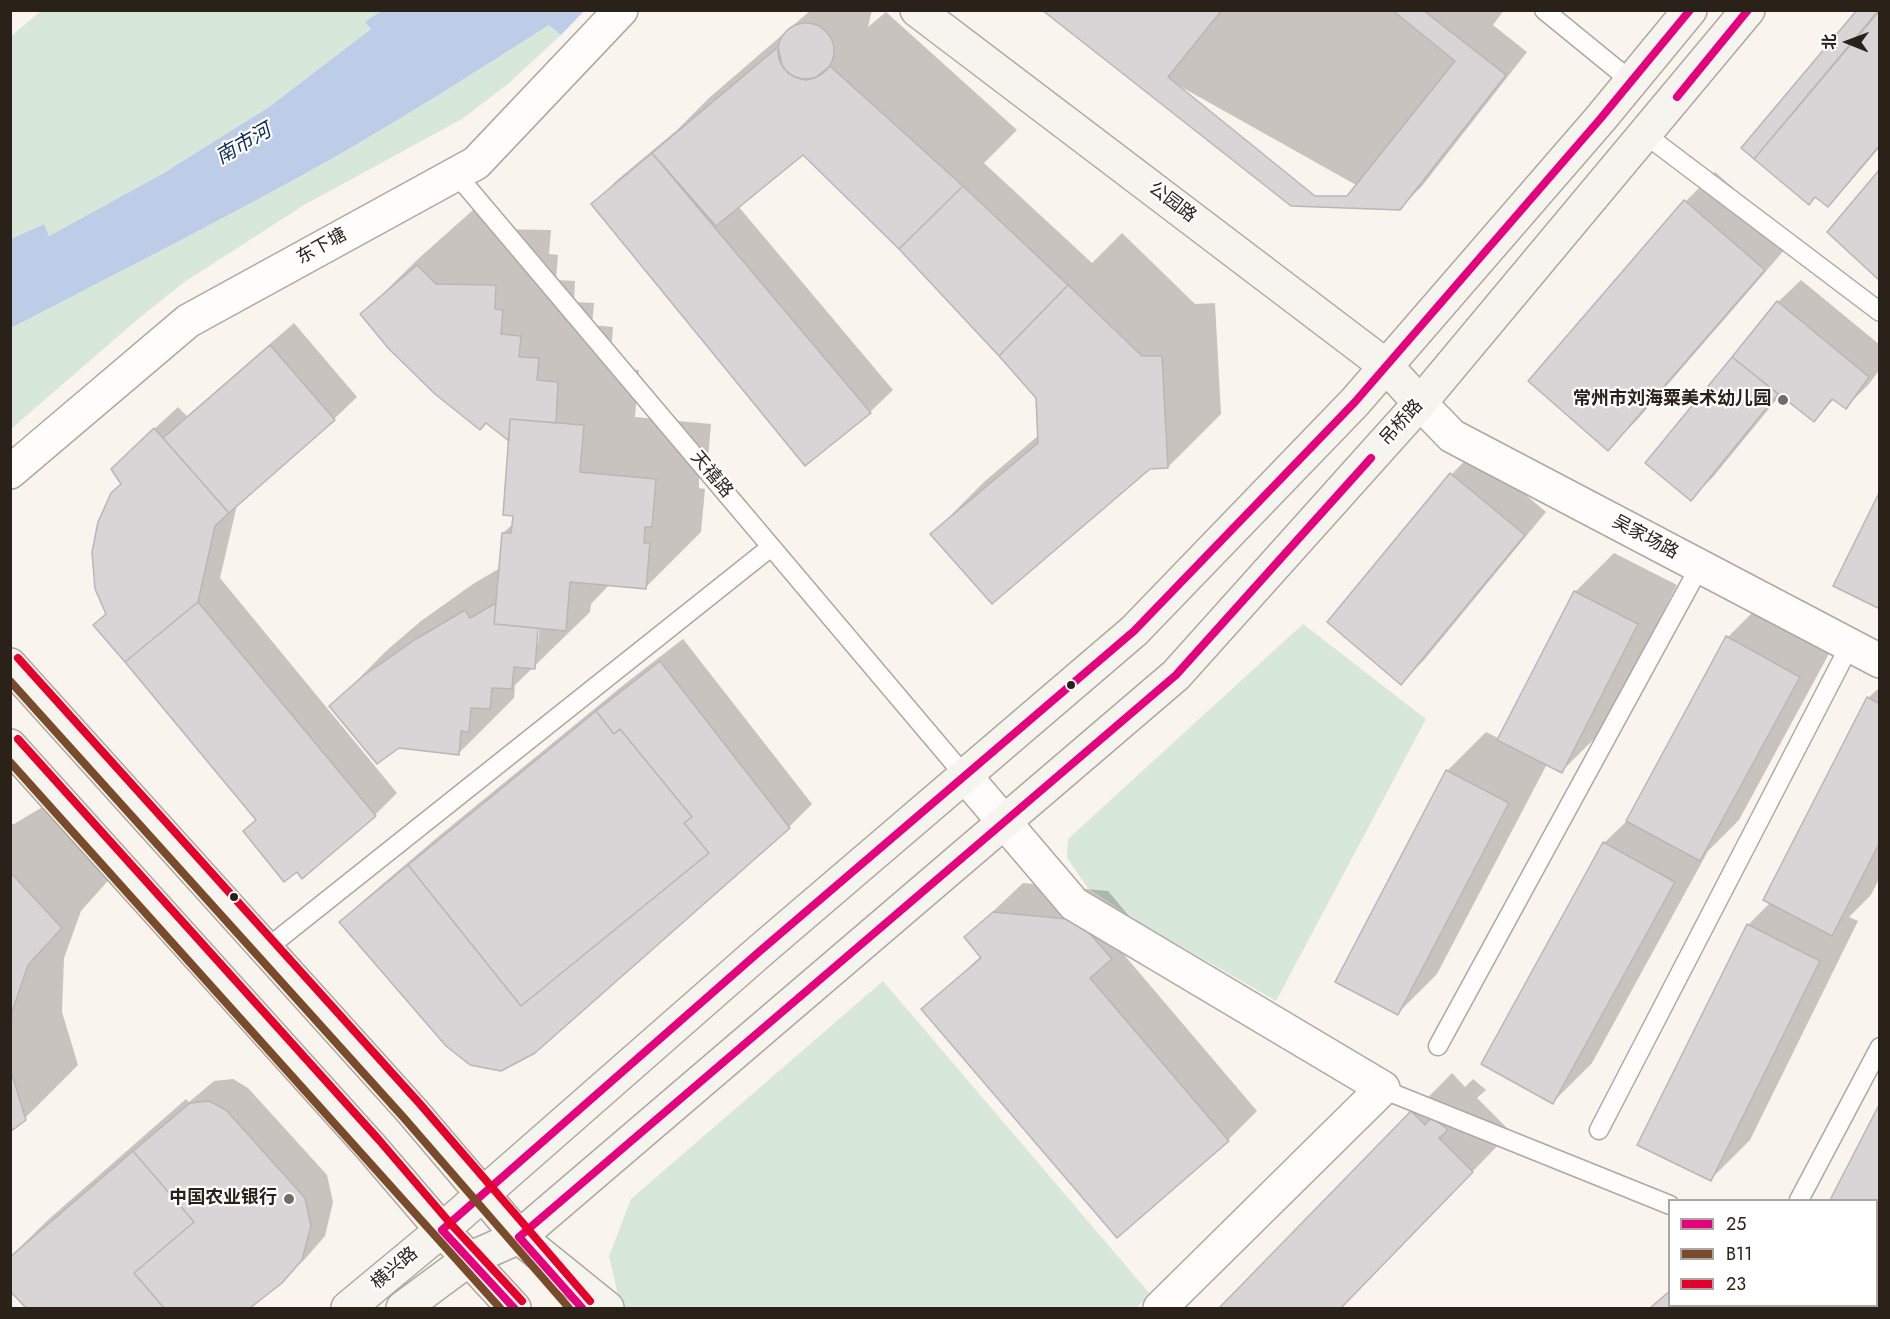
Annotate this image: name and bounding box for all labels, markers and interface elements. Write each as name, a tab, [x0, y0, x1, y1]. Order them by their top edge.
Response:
north arrow	[1818, 12, 1878, 72]
text: 北	[1818, 33, 1841, 50]
water label: 南市河	[212, 120, 276, 170]
street label: 公园路	[1144, 178, 1200, 228]
street label: 东下塘	[293, 224, 351, 270]
place label: 常州市刘海粟美术幼儿园	[1573, 389, 1771, 411]
marker: 常州市刘海粟美术幼儿园	[1776, 393, 1790, 407]
street label: 吊桥路	[1376, 396, 1428, 450]
street label: 天禧路	[685, 447, 737, 503]
street label: 吴家场路	[1608, 512, 1682, 564]
unlabelled marker	[1065, 679, 1077, 691]
unlabelled marker	[228, 891, 240, 903]
place label: 中国农业银行	[169, 1188, 277, 1210]
marker: 中国农业银行	[282, 1192, 296, 1206]
legend	[1668, 1199, 1878, 1307]
text: 25	[1726, 1211, 1746, 1237]
text: B11	[1726, 1241, 1752, 1267]
street label: 横兴路	[367, 1243, 423, 1295]
text: 23	[1726, 1271, 1746, 1297]

